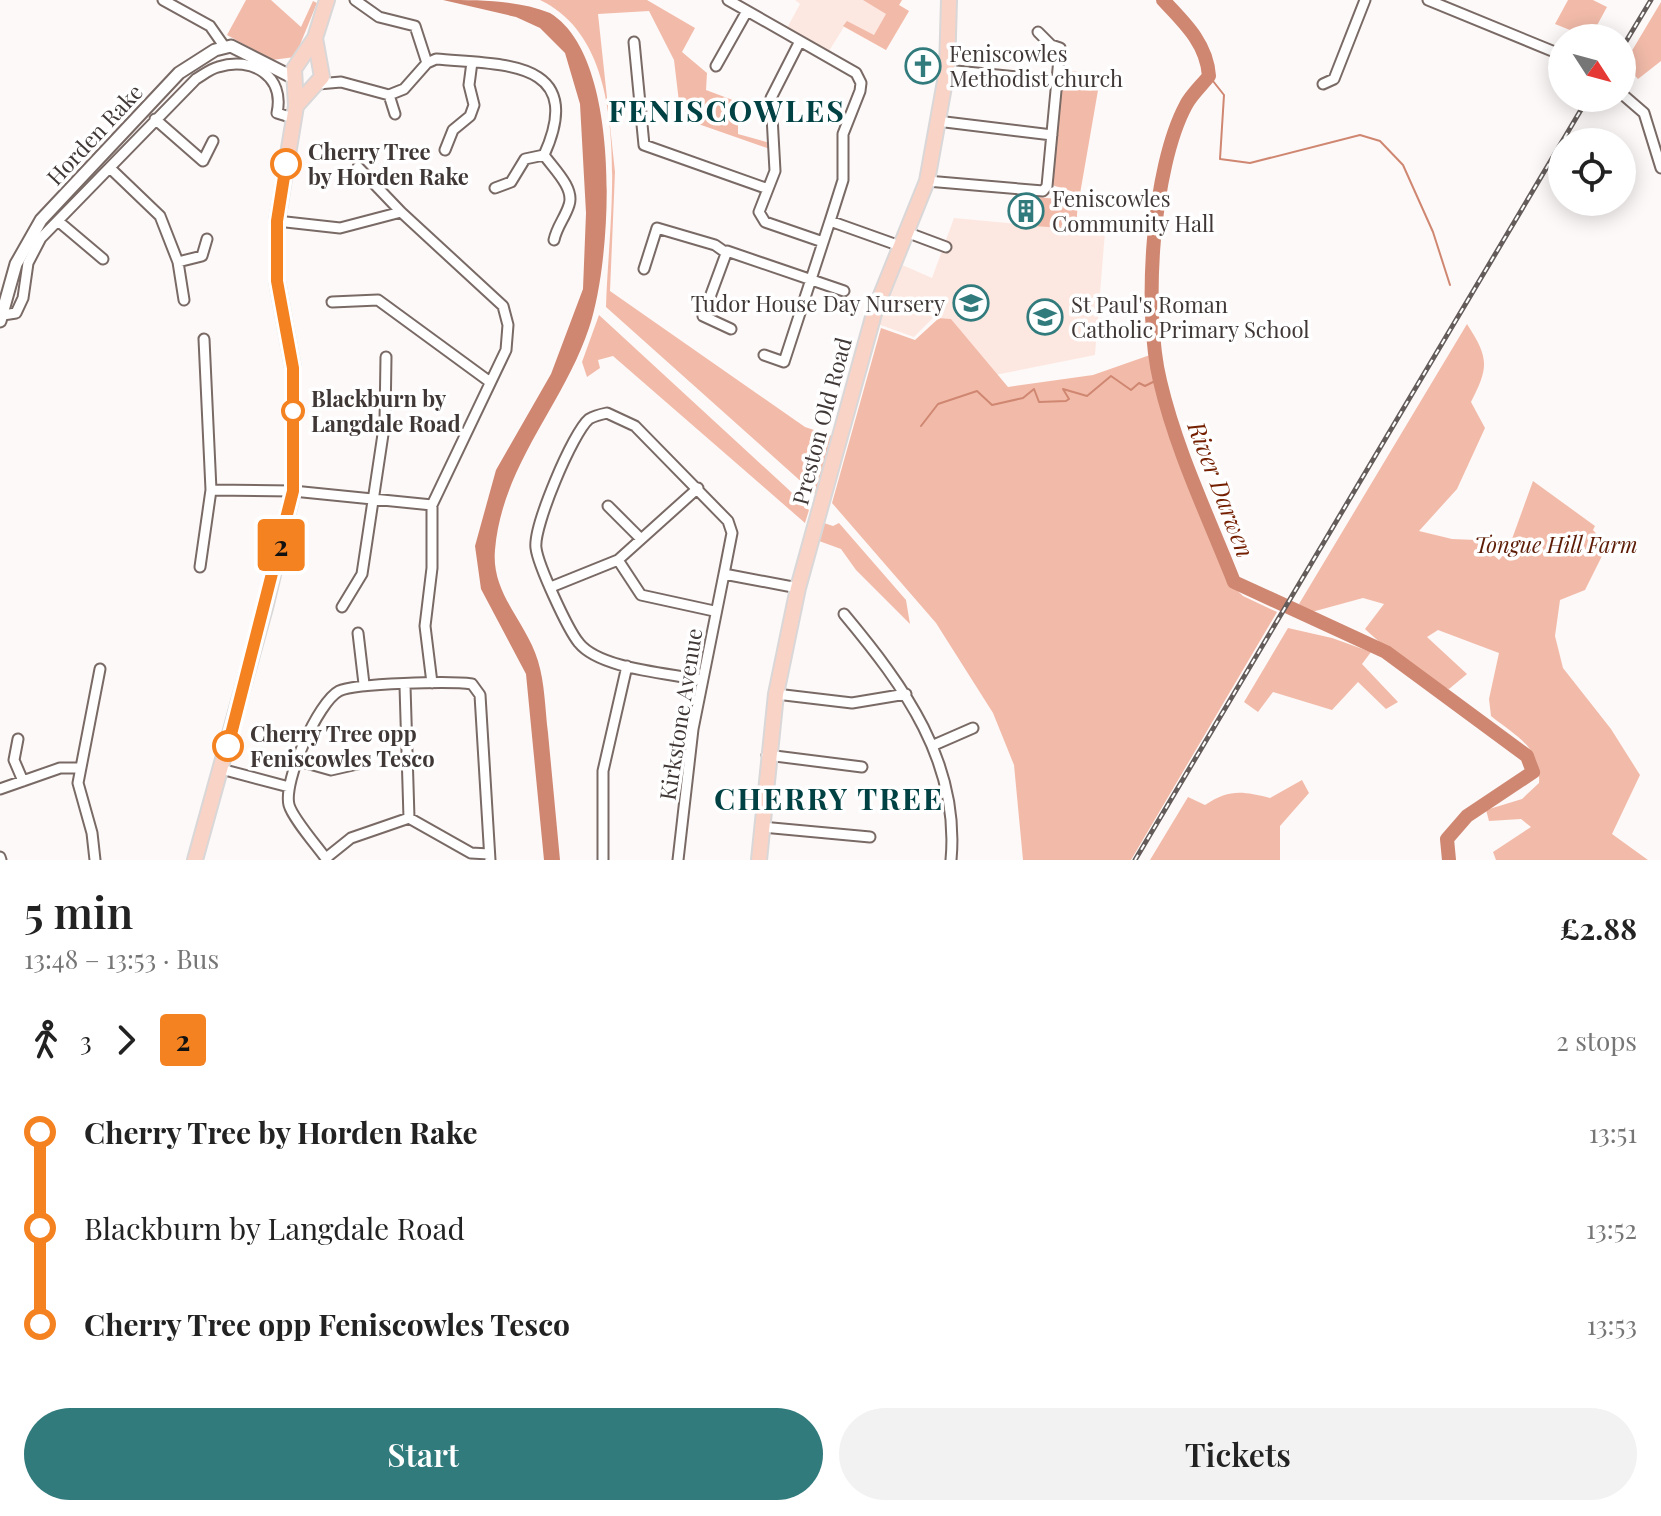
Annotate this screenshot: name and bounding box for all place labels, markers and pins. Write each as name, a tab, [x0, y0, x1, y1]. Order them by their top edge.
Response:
place label: Feniscowles Methodist church	[949, 38, 1123, 93]
church icon: Feniscowles Methodist church	[904, 47, 942, 85]
place label: Cherry Tree by Horden Rake	[308, 136, 469, 191]
marker: Cherry Tree by Horden Rake	[271, 149, 301, 179]
place label: Feniscowles Community Hall	[1052, 183, 1215, 238]
building icon: Feniscowles Community Hall	[1007, 192, 1045, 230]
school or university icon: Tudor House Day Nursery	[952, 284, 990, 322]
place label: Tudor House Day Nursery	[691, 288, 945, 318]
place label: St Paul's Roman Catholic Primary School	[1071, 289, 1310, 344]
school or university icon: St Paul's Roman Catholic Primary School	[1026, 298, 1064, 336]
place label: Blackburn by Langdale Road	[311, 383, 461, 438]
marker: Blackburn by Langdale Road	[282, 400, 304, 422]
place label: Cherry Tree opp Feniscowles Tesco	[250, 718, 435, 773]
marker: Cherry Tree opp Feniscowles Tesco	[213, 731, 243, 761]

